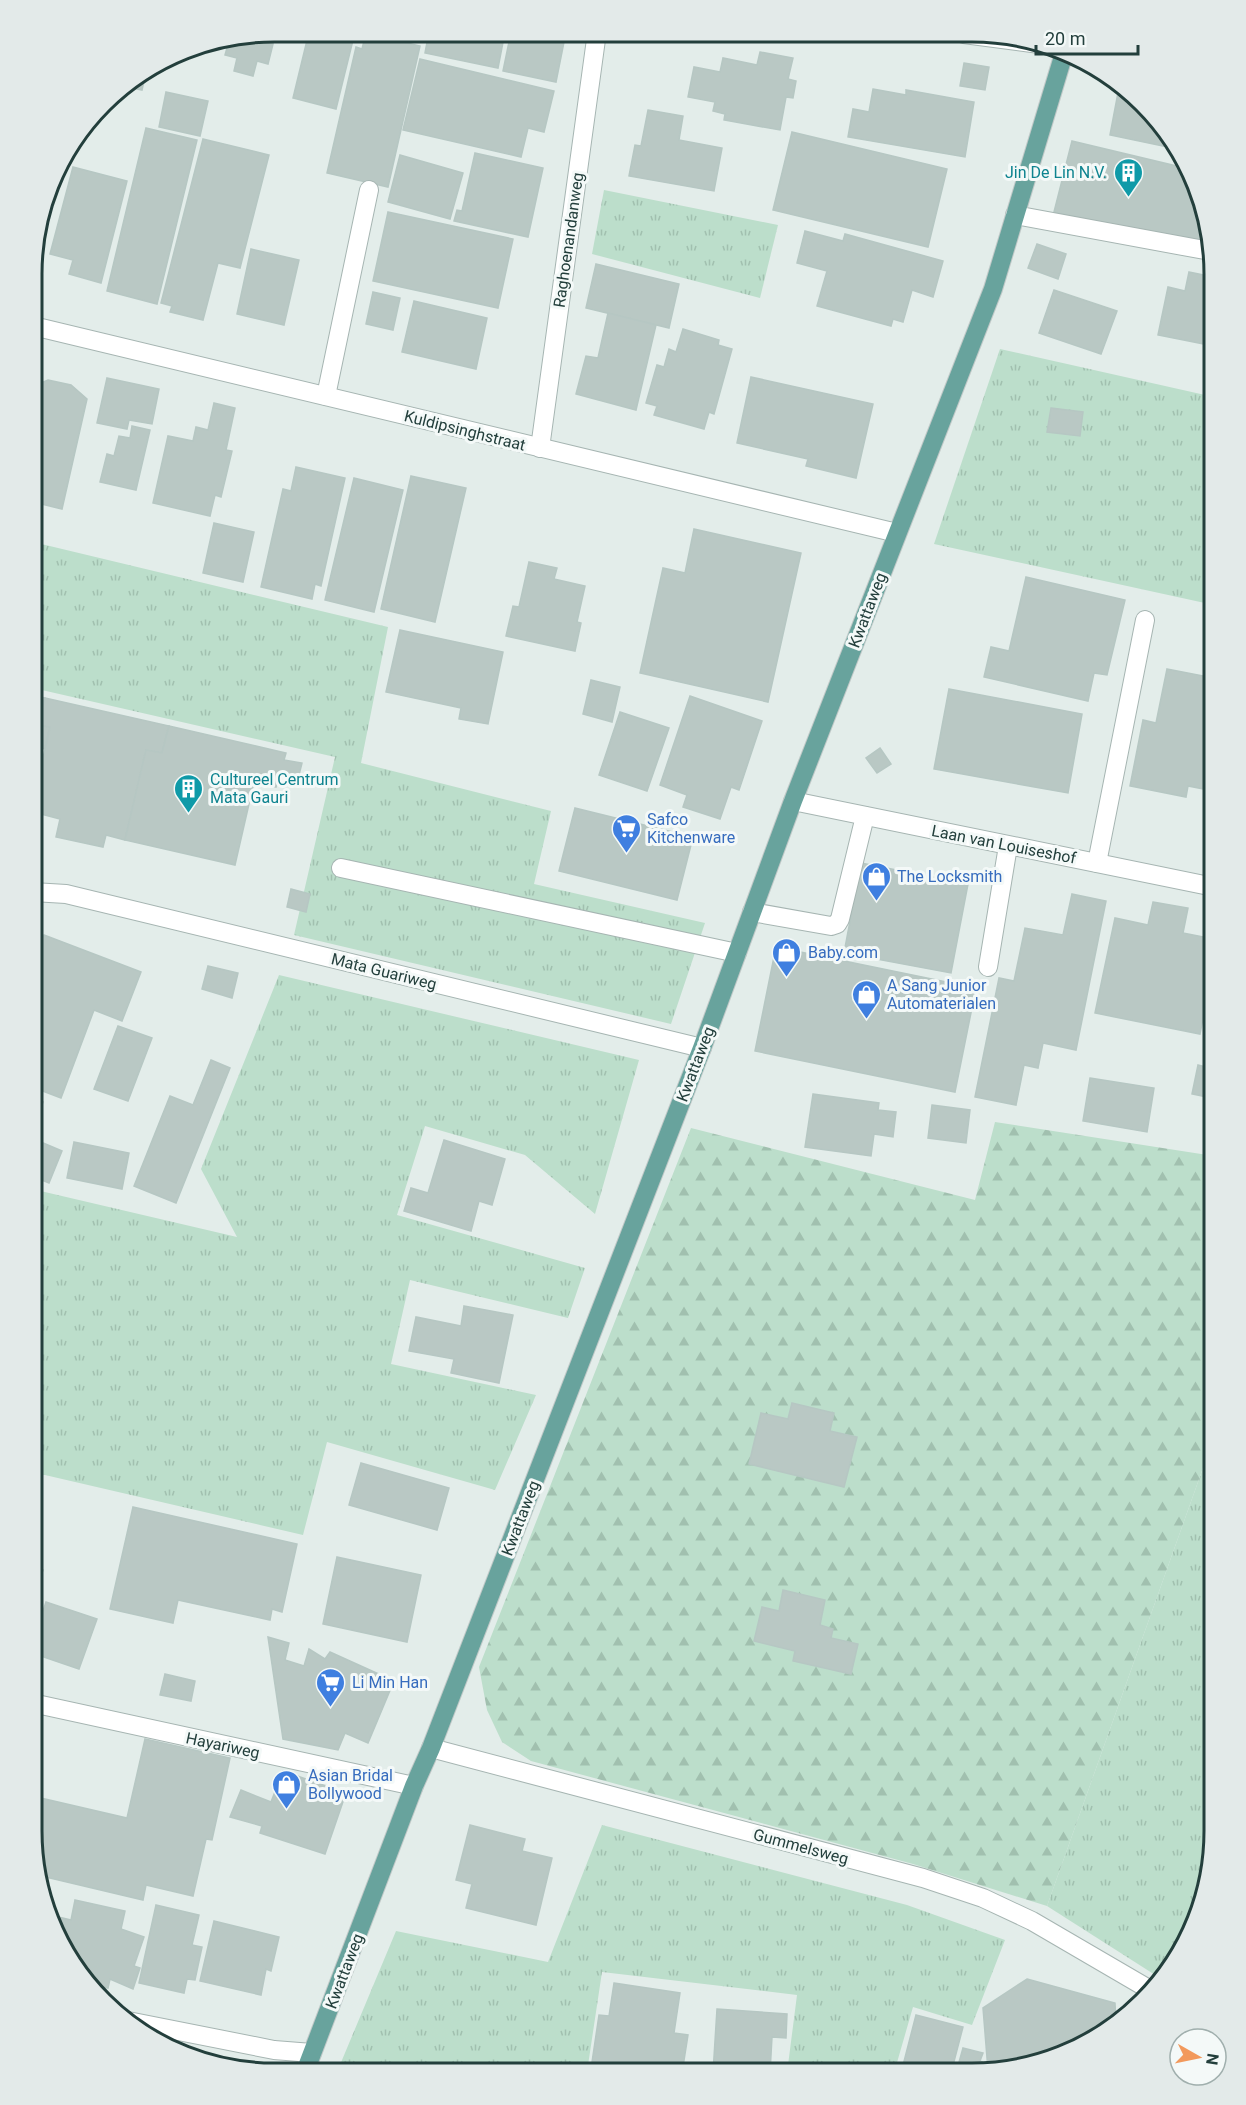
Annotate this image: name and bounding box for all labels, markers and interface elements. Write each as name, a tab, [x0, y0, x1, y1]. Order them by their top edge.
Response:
scale bar	[1036, 18, 1138, 56]
text: 20 m	[1045, 28, 1085, 49]
building icon: Jin De Lin N.V.	[1112, 156, 1144, 198]
place label: Jin De Lin N.V.	[1005, 163, 1107, 182]
street label: Raghoenandanweg	[550, 171, 587, 309]
street label: Kuldipsinghstraat	[402, 406, 528, 455]
street label: Kwattaweg	[844, 570, 890, 650]
place label: Cultureel Centrum Mata Gauri	[210, 770, 339, 807]
building icon: Cultureel Centrum Mata Gauri	[173, 772, 205, 814]
place label: Safco Kitchenware	[647, 810, 735, 847]
supermarket icon: Safco Kitchenware	[610, 812, 642, 854]
street label: Laan van Louiseshof	[930, 821, 1078, 868]
shop icon: The Locksmith	[860, 860, 892, 902]
place label: The Locksmith	[897, 867, 1002, 886]
shop icon: Baby.com	[771, 936, 803, 978]
place label: Baby.com	[808, 943, 878, 962]
street label: Mata Guariweg	[329, 949, 438, 994]
place label: A Sang Junior Automaterialen	[887, 976, 996, 1013]
shop icon: A Sang Junior Automaterialen	[850, 978, 882, 1020]
street label: Kwattaweg	[672, 1024, 718, 1104]
street label: Kwattaweg	[497, 1478, 543, 1558]
supermarket icon: Li Min Han	[315, 1666, 347, 1708]
place label: Li Min Han	[352, 1673, 428, 1692]
street label: Hayariweg	[184, 1728, 262, 1763]
place label: Asian Bridal Bollywood	[308, 1766, 393, 1803]
shop icon: Asian Bridal Bollywood	[271, 1768, 303, 1810]
street label: Gummelsweg	[751, 1825, 851, 1868]
street label: Kwattaweg	[321, 1931, 367, 2011]
north arrow	[1168, 2027, 1228, 2087]
text: N	[1202, 2052, 1223, 2066]

